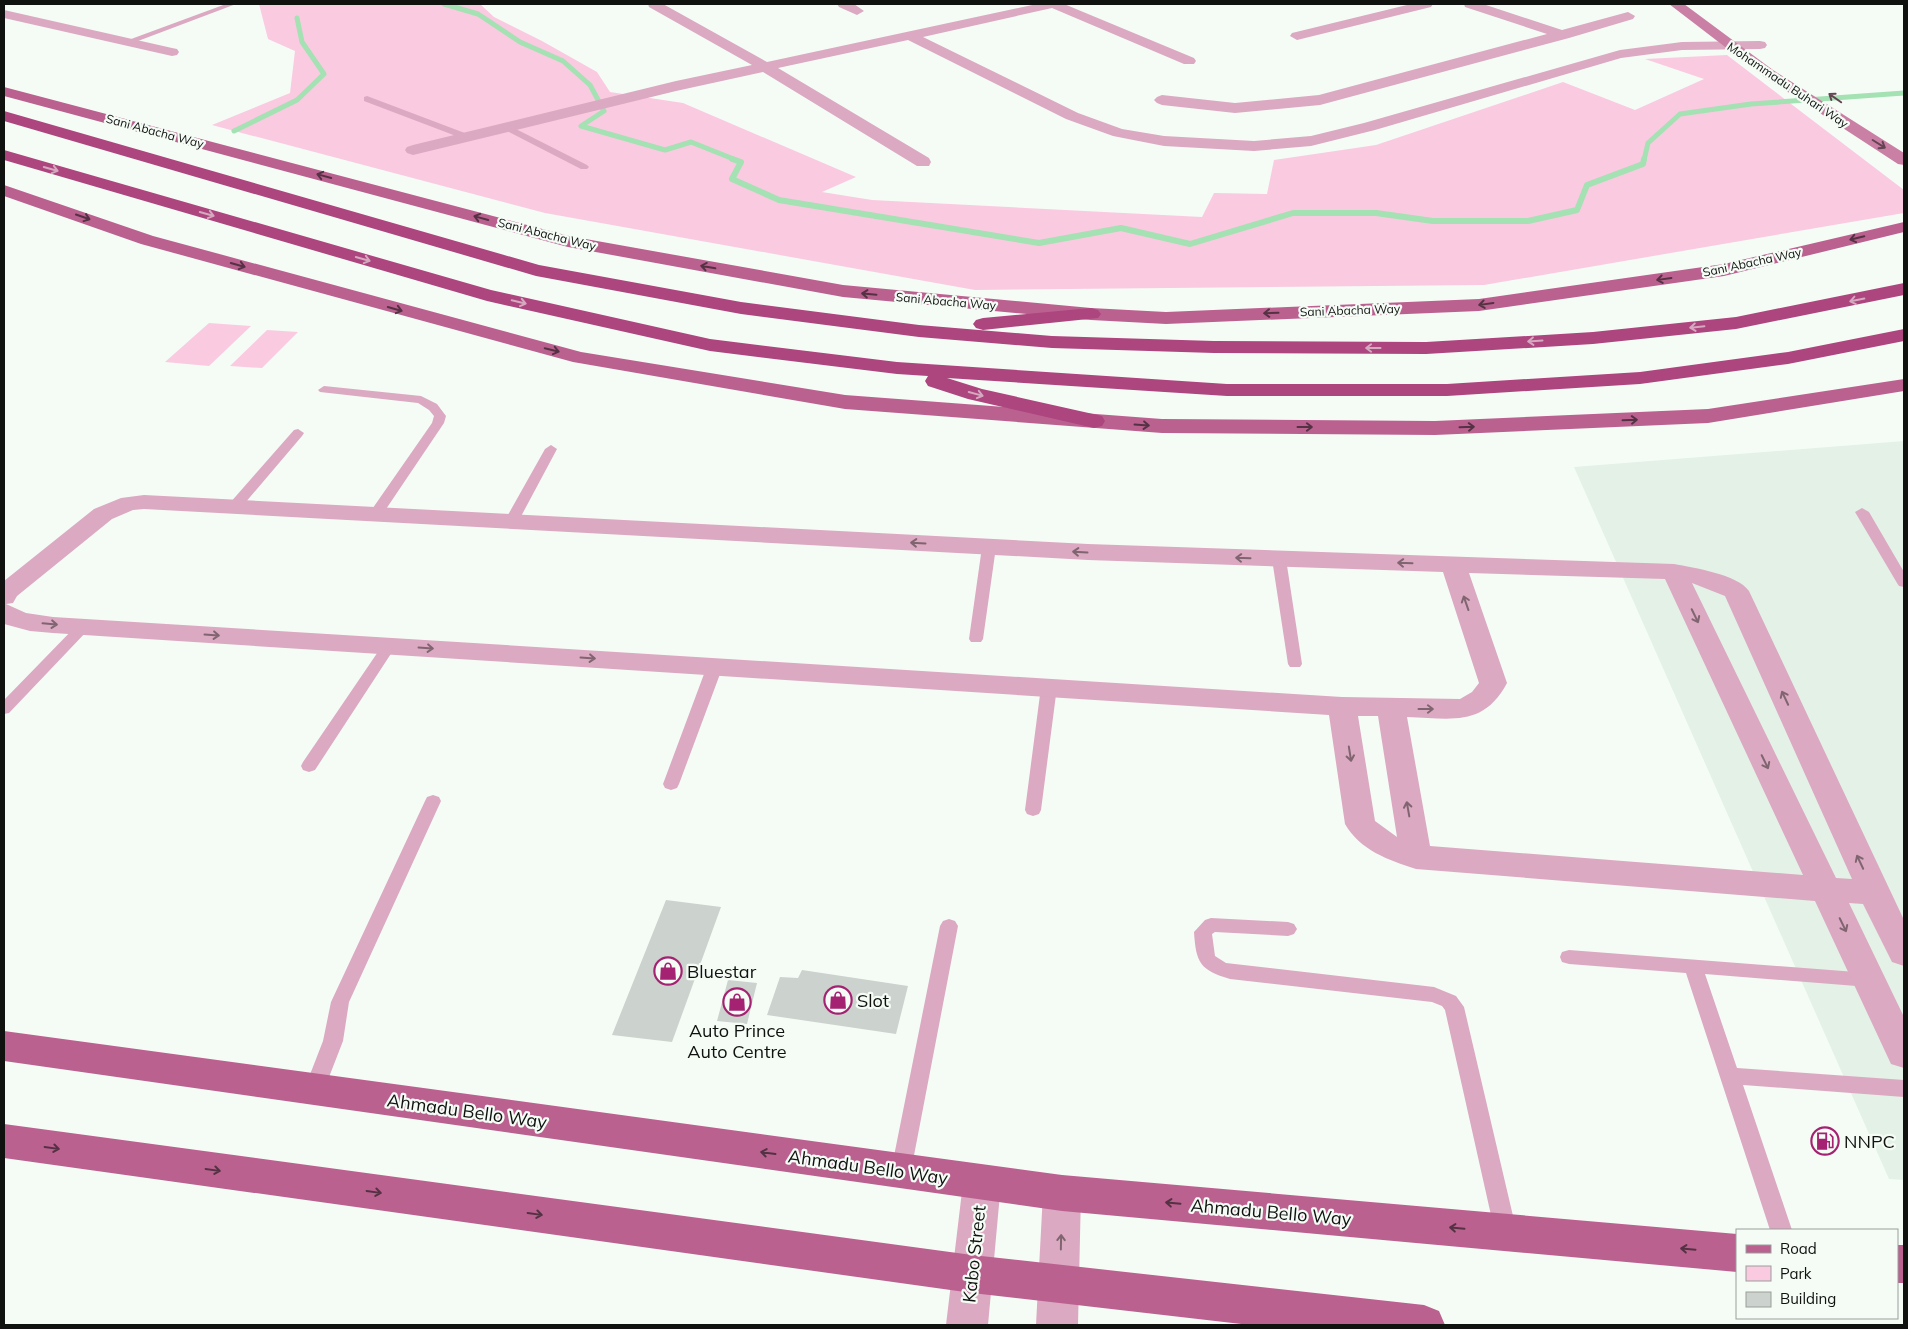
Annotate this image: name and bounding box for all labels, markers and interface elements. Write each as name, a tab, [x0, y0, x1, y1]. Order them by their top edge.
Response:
street label: Mohammadu Buhari Way	[1725, 39, 1852, 131]
one-way arrow	[1828, 93, 1842, 103]
street label: Sani Abacha Way	[105, 111, 206, 151]
one-way arrow	[1871, 140, 1885, 150]
one-way arrow	[42, 164, 58, 174]
one-way arrow	[317, 170, 333, 180]
one-way arrow	[198, 210, 214, 220]
one-way arrow	[474, 212, 490, 222]
one-way arrow	[75, 213, 91, 223]
street label: Sani Abacha Way	[496, 215, 598, 254]
one-way arrow	[1849, 234, 1865, 243]
street label: Sani Abacha Way	[1701, 244, 1803, 280]
one-way arrow	[354, 255, 370, 265]
one-way arrow	[230, 261, 246, 270]
one-way arrow	[701, 261, 717, 271]
one-way arrow	[1656, 274, 1672, 284]
one-way arrow	[861, 289, 877, 298]
street label: Sani Abacha Way	[895, 289, 997, 313]
one-way arrow	[1849, 295, 1865, 305]
one-way arrow	[511, 298, 527, 308]
one-way arrow	[1478, 300, 1494, 310]
street label: Sani Abacha Way	[1300, 301, 1401, 319]
one-way arrow	[386, 304, 402, 314]
one-way arrow	[1263, 309, 1279, 318]
one-way arrow	[1689, 322, 1705, 332]
one-way arrow	[1527, 337, 1543, 346]
one-way arrow	[1365, 343, 1381, 353]
one-way arrow	[543, 346, 559, 356]
one-way arrow	[968, 390, 984, 399]
one-way arrow	[1622, 415, 1638, 424]
one-way arrow	[1134, 420, 1150, 429]
one-way arrow	[1296, 422, 1313, 432]
one-way arrow	[1459, 422, 1475, 431]
one-way arrow	[910, 539, 926, 548]
one-way arrow	[1072, 547, 1088, 556]
one-way arrow	[1235, 553, 1251, 562]
one-way arrow	[1397, 559, 1413, 568]
one-way arrow	[1461, 596, 1471, 612]
one-way arrow	[1691, 608, 1700, 623]
one-way arrow	[41, 619, 57, 628]
one-way arrow	[203, 630, 219, 639]
one-way arrow	[418, 644, 434, 653]
one-way arrow	[580, 654, 596, 663]
one-way arrow	[1780, 691, 1790, 706]
one-way arrow	[1418, 704, 1434, 713]
one-way arrow	[1345, 746, 1355, 762]
one-way arrow	[1760, 755, 1770, 770]
one-way arrow	[1403, 801, 1413, 817]
one-way arrow	[1855, 855, 1865, 870]
one-way arrow	[1839, 917, 1848, 932]
shop icon: Bluestar	[653, 956, 683, 986]
place label: Bluestar	[687, 960, 757, 983]
shop icon: Slot	[823, 985, 853, 1015]
shop icon: Auto Prince Auto Centre	[722, 987, 752, 1017]
place label: Slot	[857, 989, 889, 1012]
place label: Auto Prince Auto Centre	[687, 1019, 787, 1063]
street label: Ahmadu Bello Way	[386, 1088, 549, 1134]
fuel station icon: NNPC	[1810, 1126, 1840, 1156]
place label: NNPC	[1844, 1130, 1895, 1153]
one-way arrow	[44, 1143, 60, 1153]
street label: Ahmadu Bello Way	[787, 1144, 950, 1190]
one-way arrow	[761, 1148, 777, 1158]
one-way arrow	[205, 1165, 221, 1175]
one-way arrow	[366, 1187, 382, 1197]
street label: Ahmadu Bello Way	[1190, 1194, 1353, 1231]
one-way arrow	[1165, 1198, 1181, 1208]
street label: Kabo Street	[957, 1204, 991, 1304]
one-way arrow	[527, 1210, 543, 1220]
one-way arrow	[1449, 1224, 1465, 1233]
legend	[1736, 1229, 1898, 1319]
one-way arrow	[1056, 1234, 1066, 1250]
text: Road	[1780, 1239, 1817, 1258]
one-way arrow	[1680, 1244, 1696, 1253]
text: Park	[1780, 1264, 1812, 1283]
text: Building	[1780, 1289, 1836, 1308]

